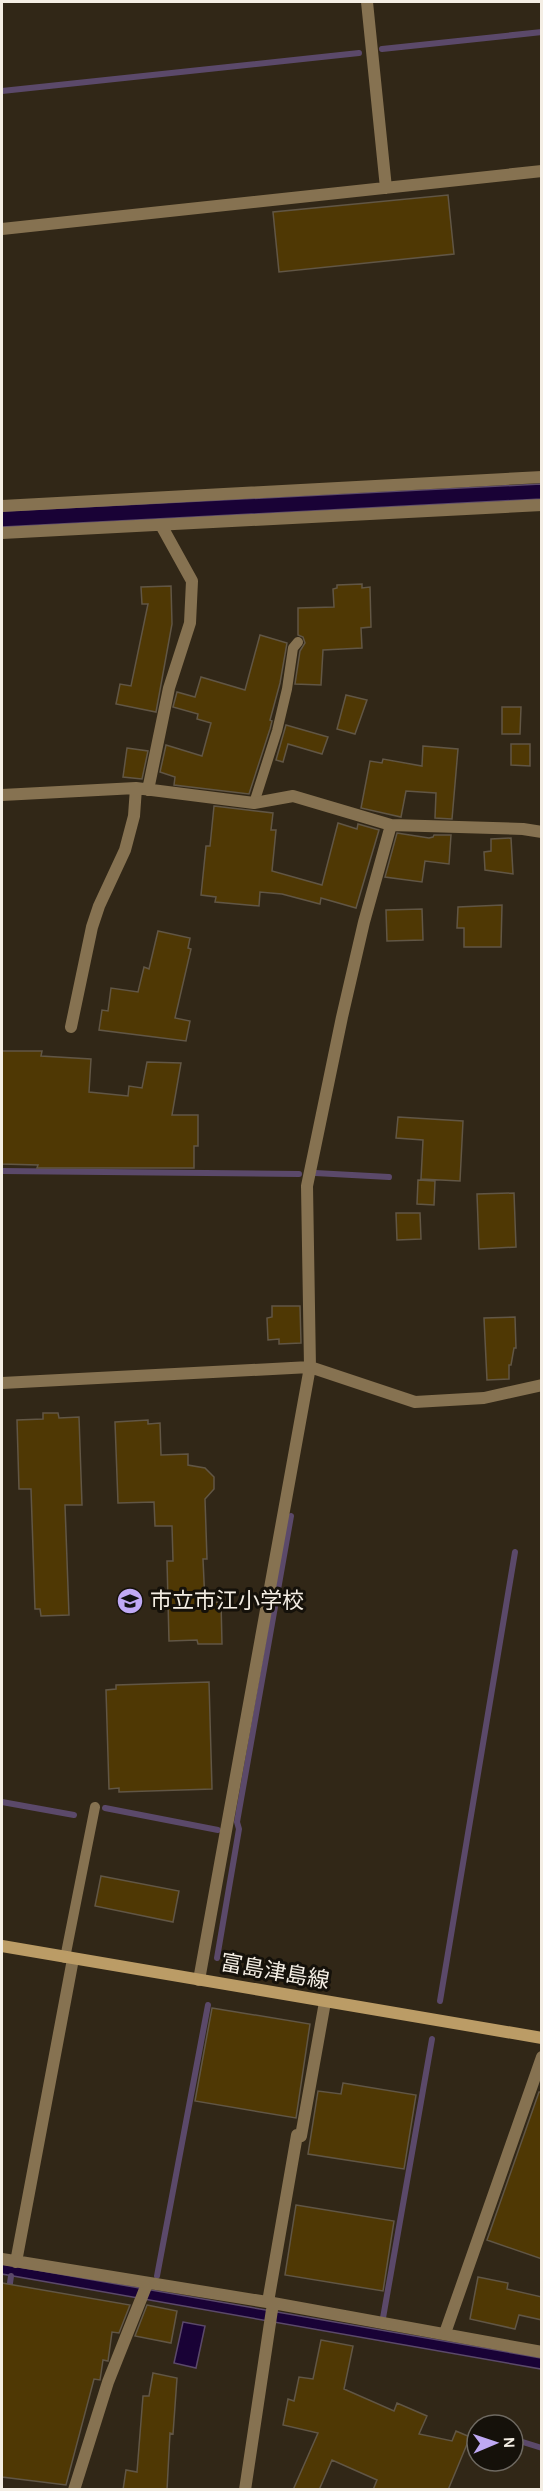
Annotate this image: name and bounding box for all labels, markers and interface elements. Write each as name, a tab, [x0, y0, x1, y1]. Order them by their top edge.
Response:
school or university icon: 市立市江小学校	[115, 1586, 145, 1616]
place label: 市立市江小学校	[150, 1588, 304, 1614]
street label: 富島津島線	[219, 1950, 331, 1994]
north arrow	[465, 2413, 525, 2473]
text: N	[500, 2436, 519, 2449]

